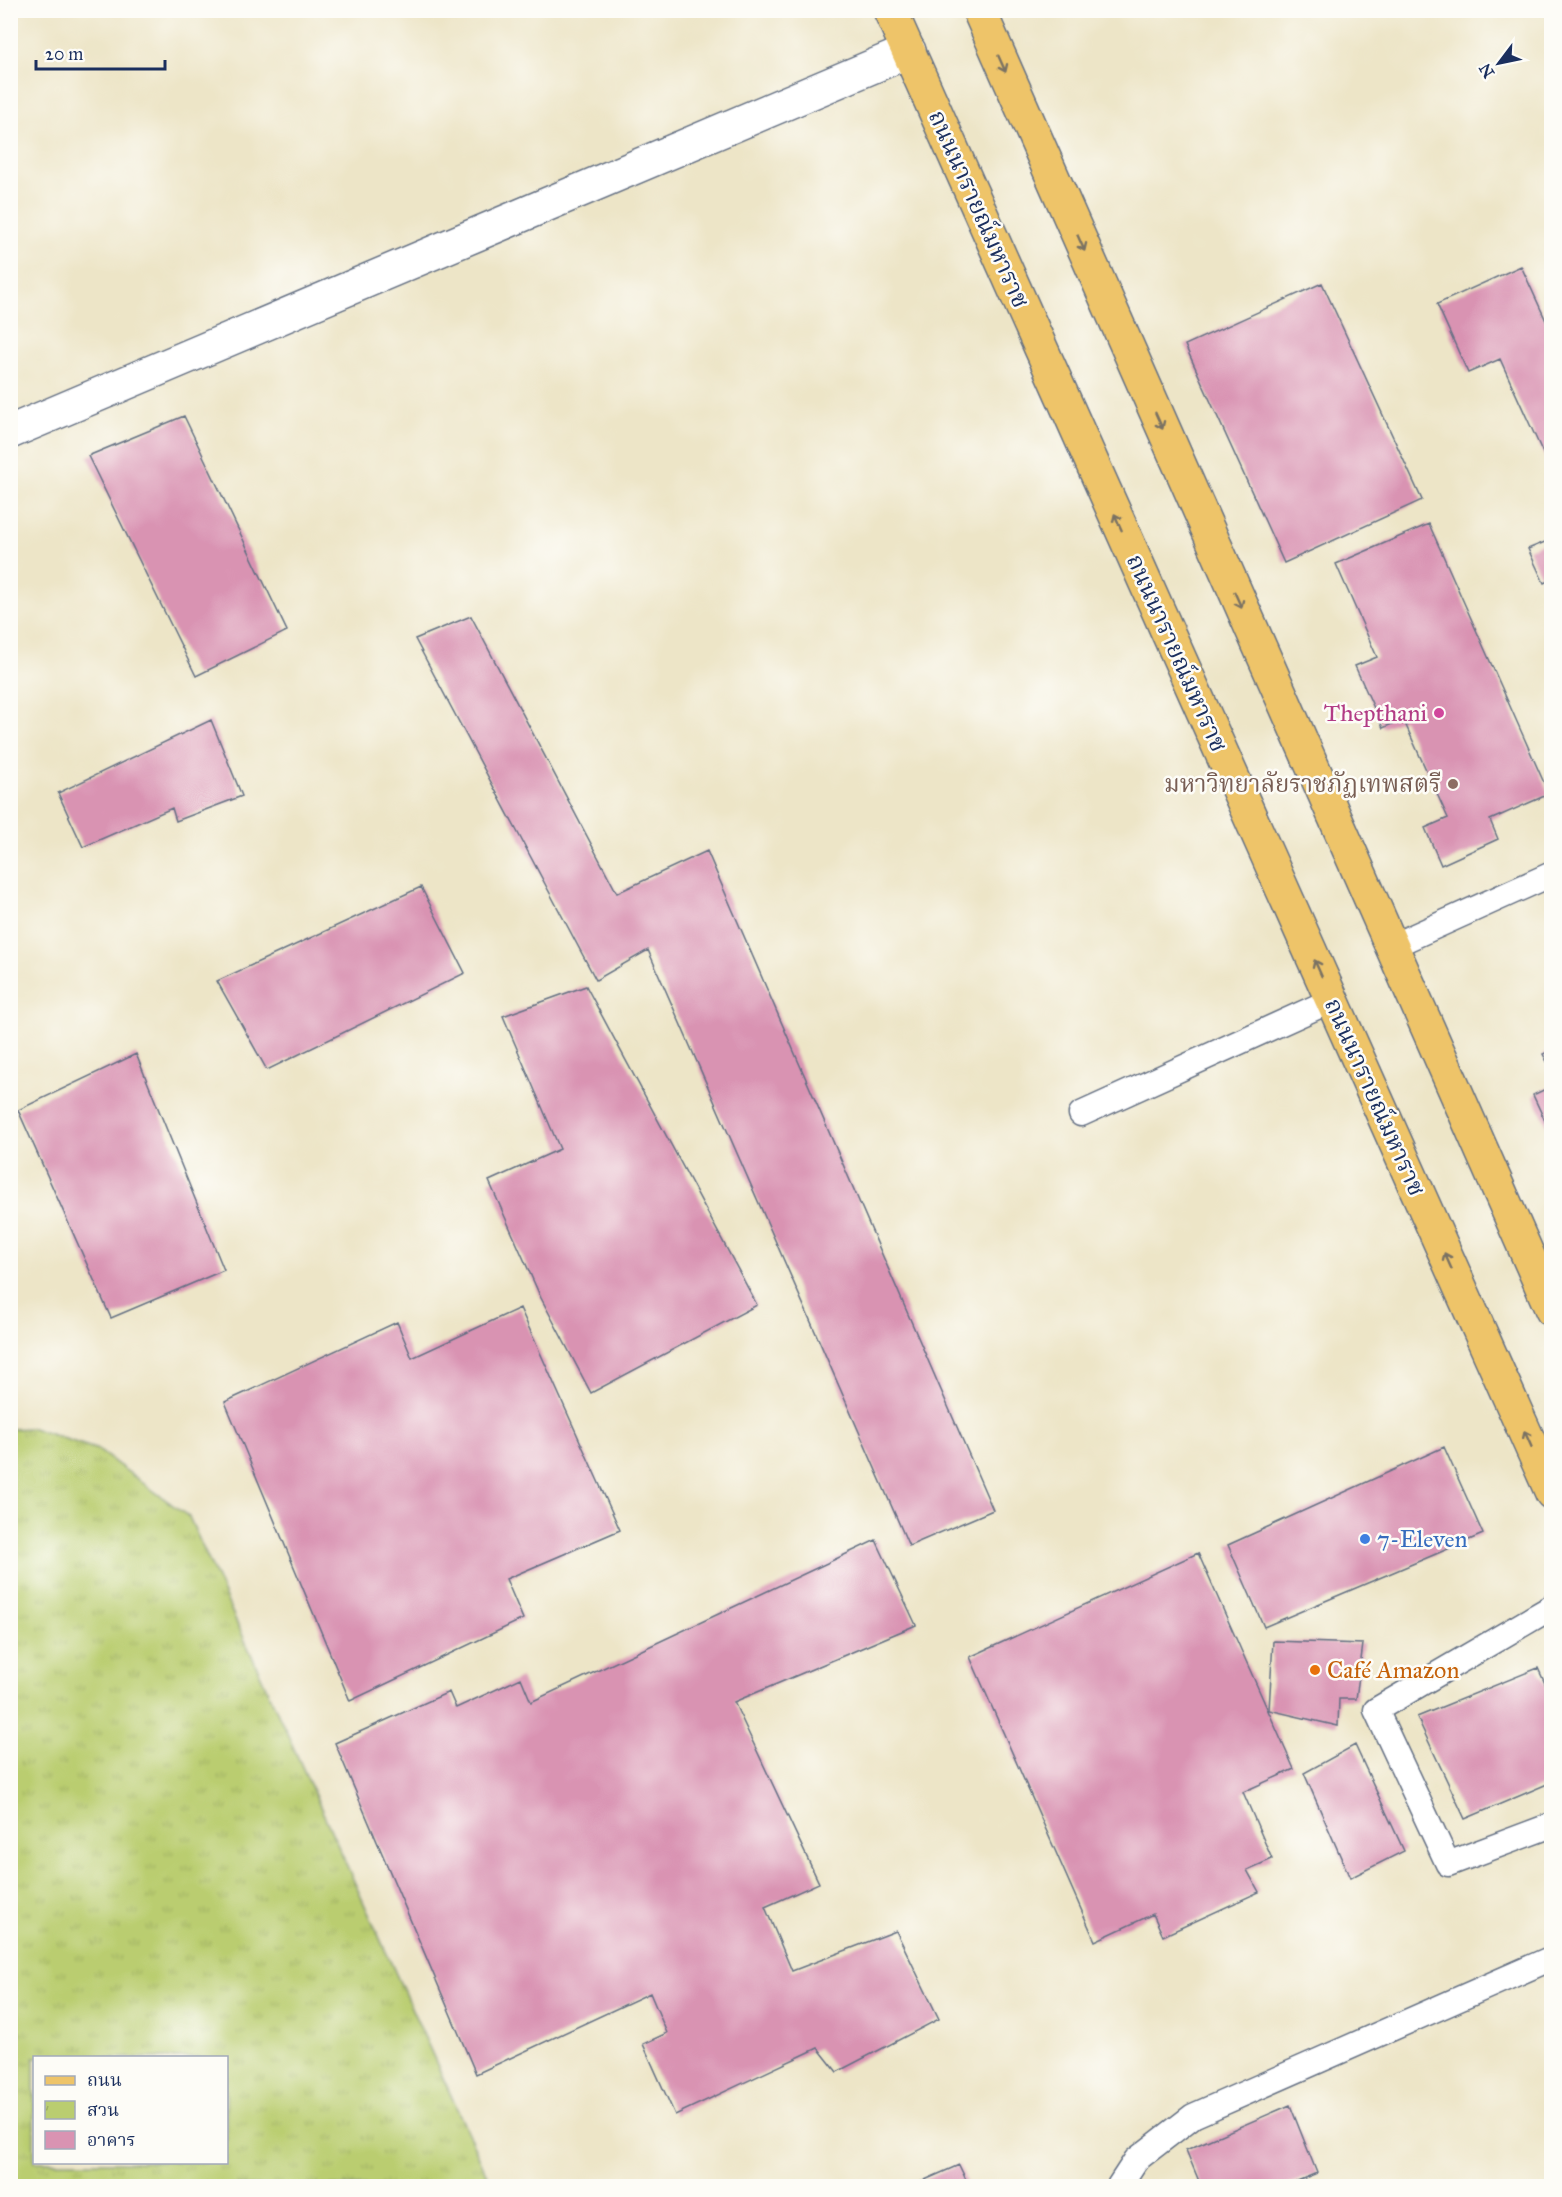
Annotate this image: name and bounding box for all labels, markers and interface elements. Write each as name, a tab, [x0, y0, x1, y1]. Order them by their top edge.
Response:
scale bar	[36, 33, 165, 71]
north arrow	[1469, 33, 1529, 93]
text: 20 m	[45, 43, 83, 65]
one-way arrow	[997, 54, 1008, 73]
text: N	[1475, 60, 1498, 81]
street label: ถนนนารายณ์มหาราช	[922, 105, 1037, 313]
one-way arrow	[1075, 233, 1087, 251]
one-way arrow	[1154, 412, 1165, 430]
one-way arrow	[1112, 513, 1124, 531]
street label: ถนนนารายณ์มหาราช	[1120, 549, 1235, 757]
one-way arrow	[1232, 590, 1244, 608]
place label: Thepthani	[1324, 698, 1427, 728]
marker: Thepthani	[1432, 706, 1446, 720]
place label: มหาวิทยาลัยราชภัฏเทพสตรี	[1164, 769, 1441, 799]
marker: มหาวิทยาลัยราชภัฏเทพสตรี	[1446, 777, 1460, 791]
one-way arrow	[1311, 960, 1323, 978]
street label: ถนนนารายณ์มหาราช	[1318, 993, 1433, 1201]
one-way arrow	[1442, 1253, 1454, 1271]
one-way arrow	[1521, 1431, 1533, 1449]
place label: 7-Eleven	[1377, 1524, 1467, 1554]
marker: 7-Eleven	[1358, 1532, 1372, 1546]
place label: Café Amazon	[1327, 1655, 1459, 1685]
marker: Café Amazon	[1308, 1663, 1322, 1677]
legend	[33, 2056, 228, 2164]
text: ถนน	[87, 2069, 122, 2091]
text: สวน	[87, 2099, 119, 2121]
text: อาคาร	[87, 2129, 136, 2151]

